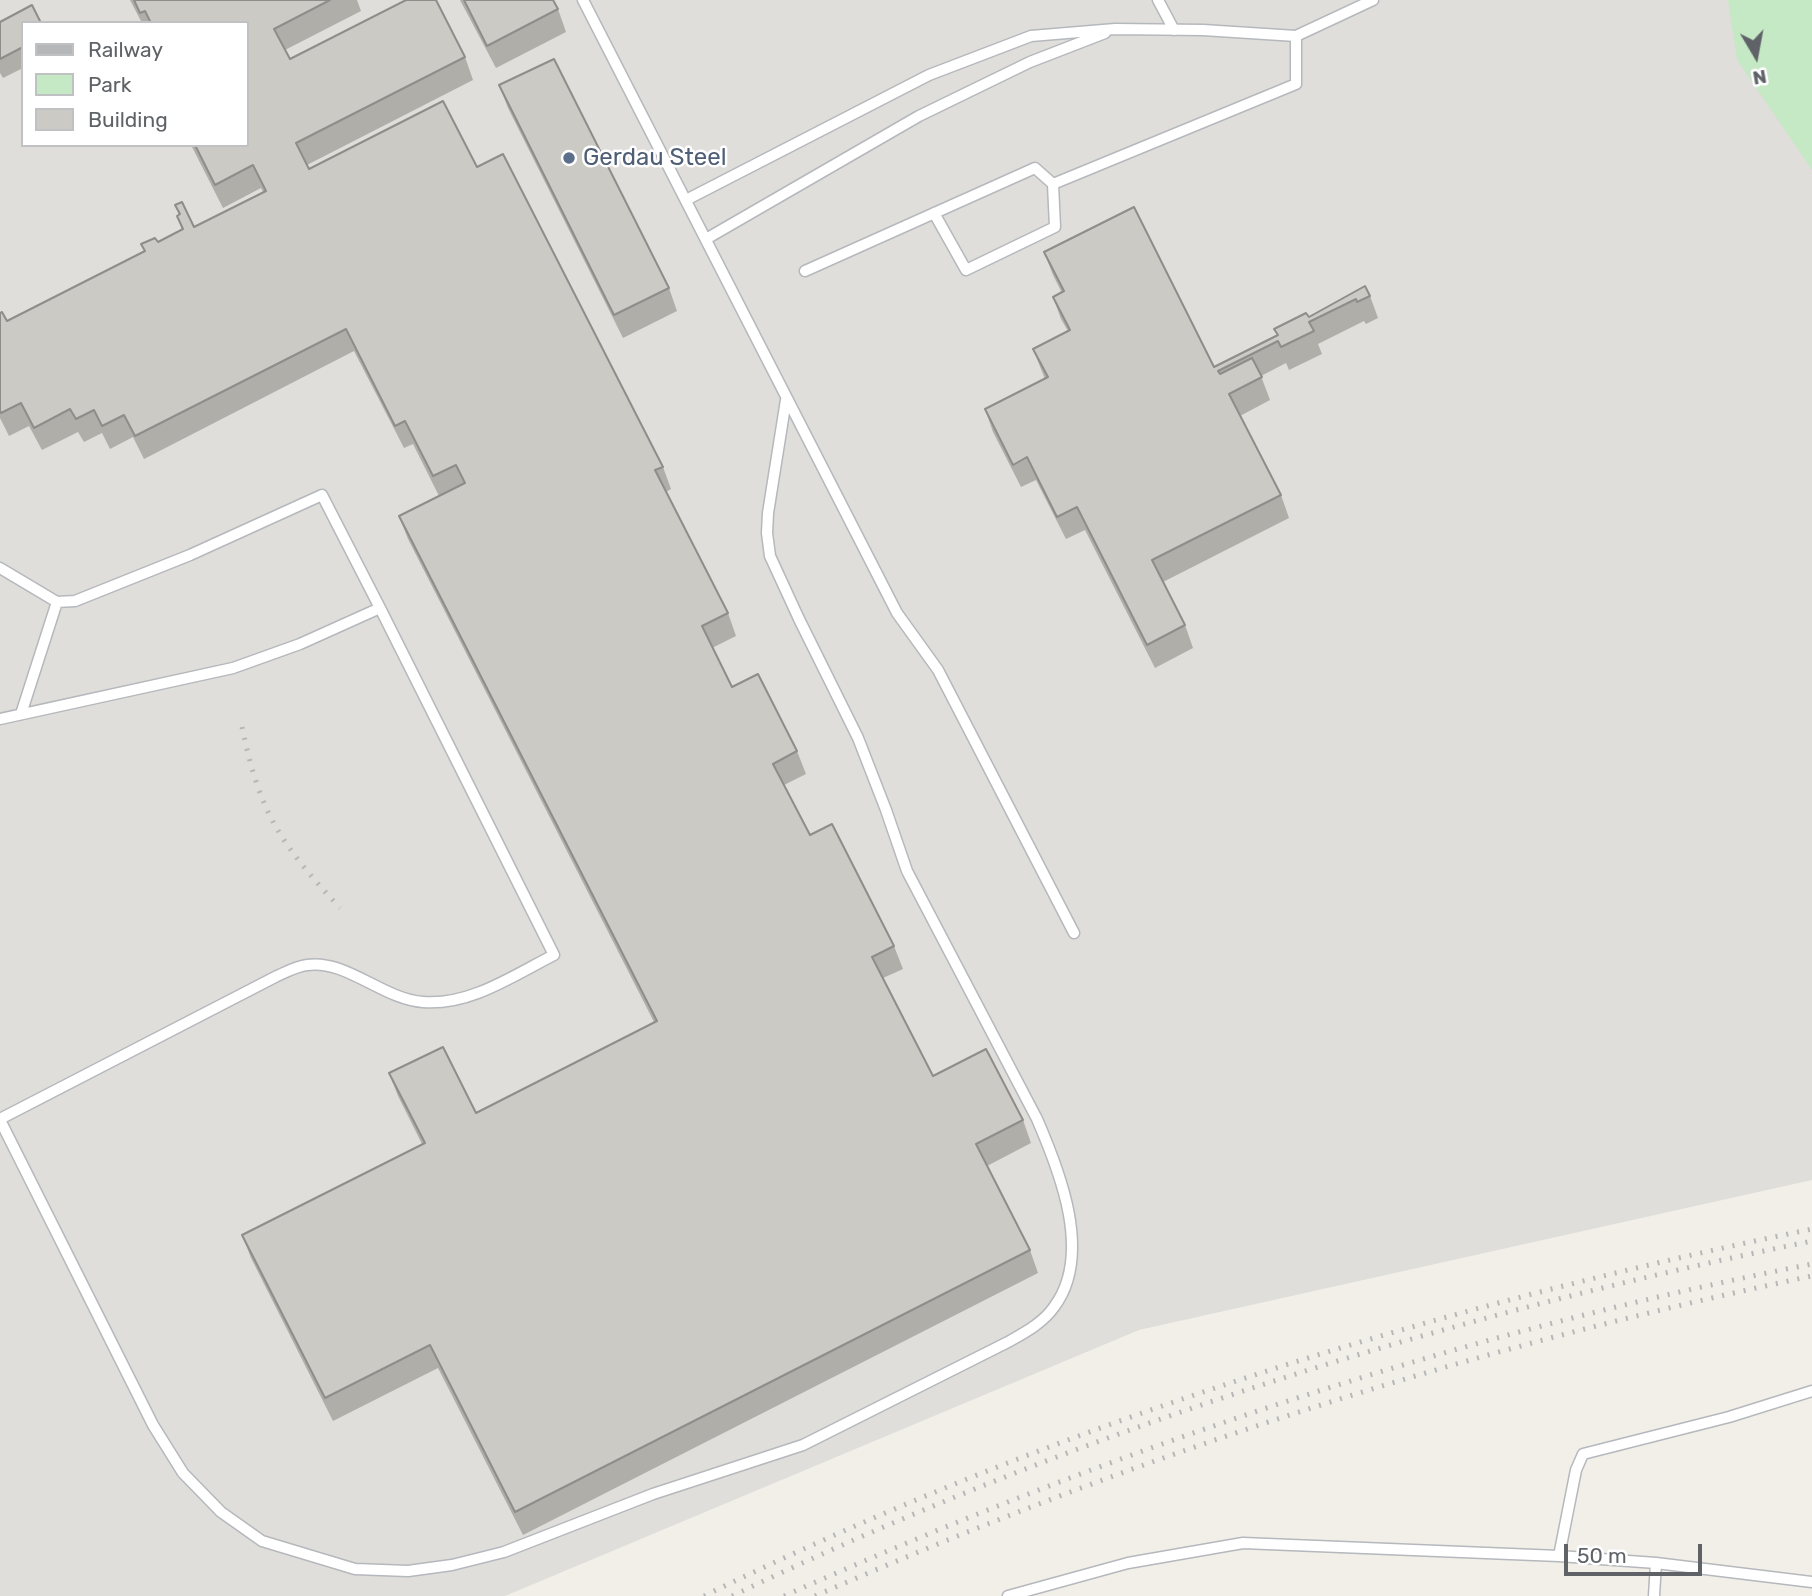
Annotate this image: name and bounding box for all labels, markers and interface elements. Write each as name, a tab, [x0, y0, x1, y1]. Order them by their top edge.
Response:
legend	[21, 21, 248, 147]
north arrow	[1721, 21, 1791, 91]
text: Railway	[88, 37, 163, 62]
text: N	[1751, 65, 1768, 90]
text: Park	[88, 72, 132, 97]
text: Building	[88, 107, 168, 132]
place label: Gerdau Steel	[583, 144, 727, 172]
marker: Gerdau Steel	[561, 150, 577, 166]
scale bar	[1567, 1530, 1705, 1574]
text: 50 m	[1577, 1543, 1627, 1568]

